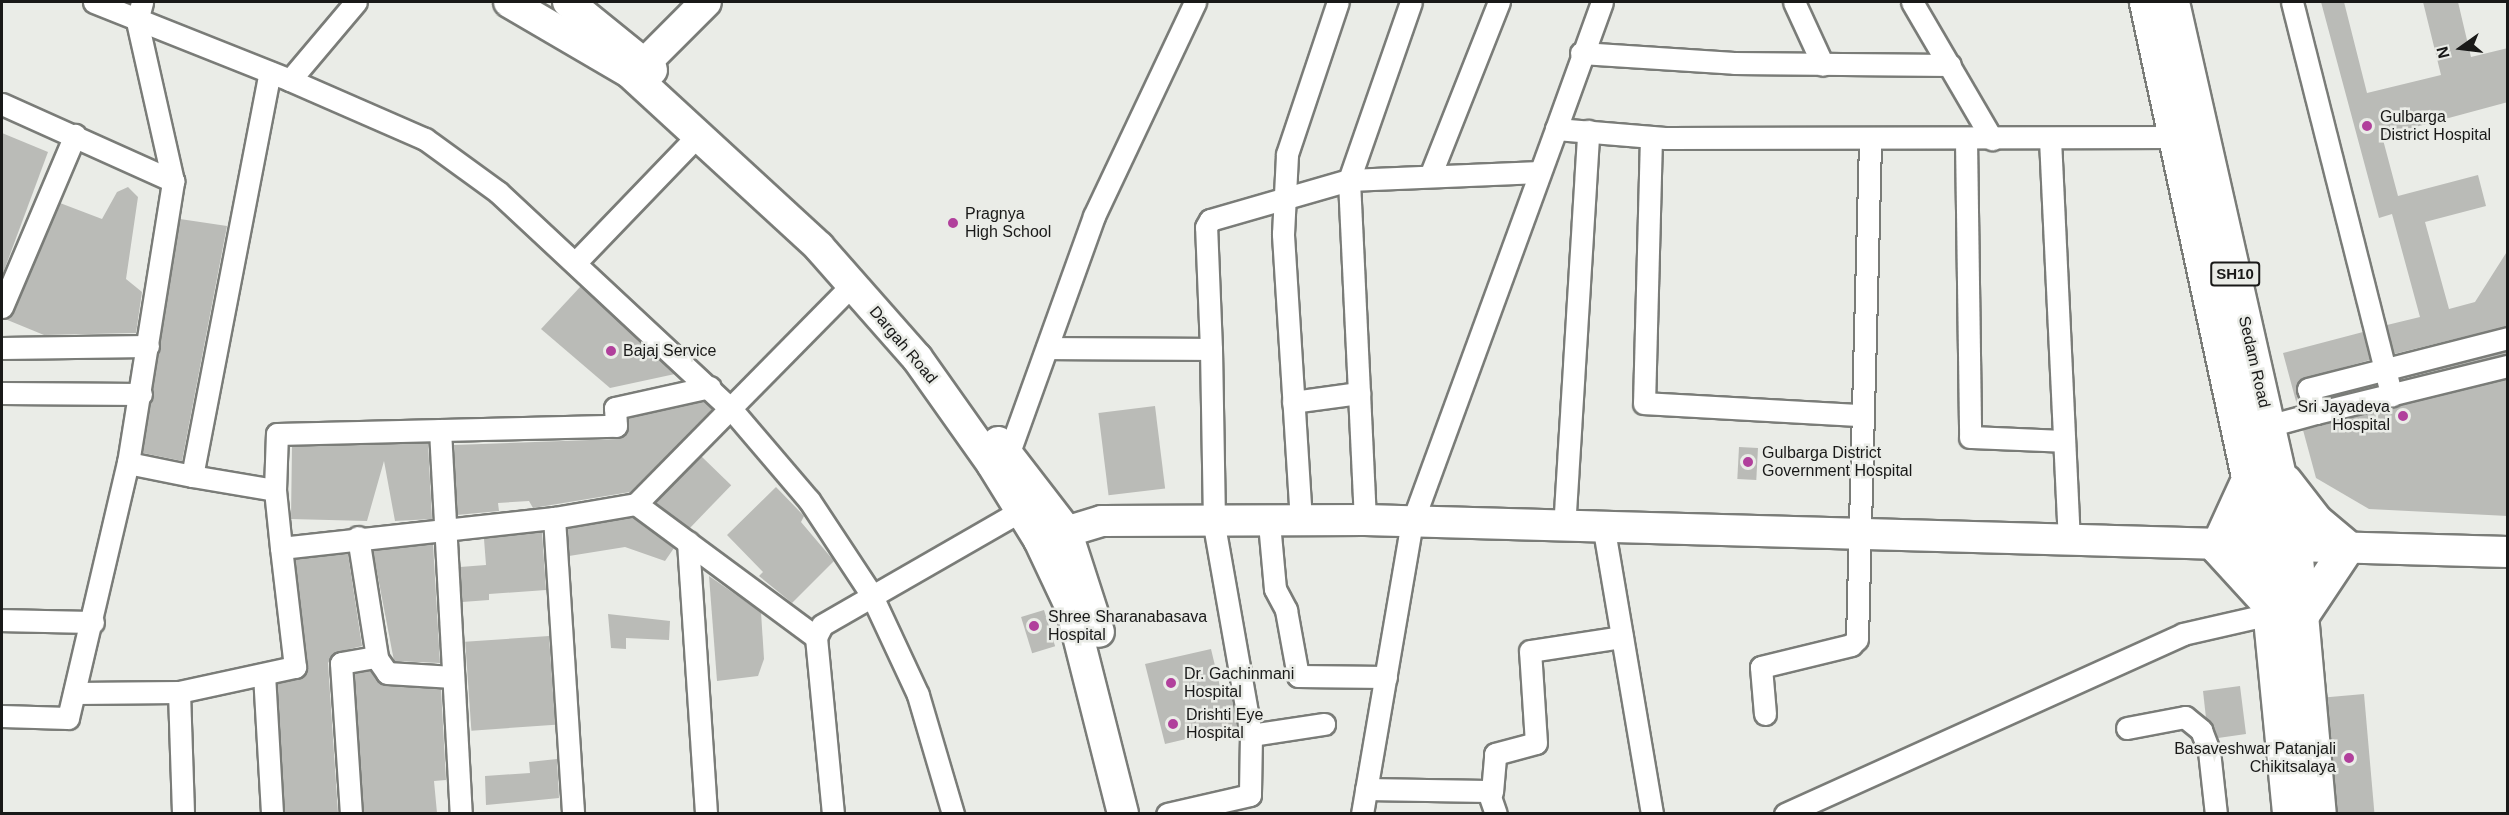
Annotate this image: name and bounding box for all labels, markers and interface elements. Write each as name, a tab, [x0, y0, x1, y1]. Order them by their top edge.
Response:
north arrow	[2431, 18, 2491, 78]
text: N	[2433, 45, 2453, 60]
place label: Gulbarga District Hospital	[2380, 107, 2491, 145]
marker: Gulbarga District Hospital	[2358, 117, 2376, 135]
place label: Pragnya High School	[965, 204, 1051, 242]
marker: Pragnya High School	[946, 216, 960, 230]
road number: SH10	[2210, 262, 2260, 286]
street label: Dargah Road	[865, 302, 941, 388]
street label: Sedam Road	[2234, 314, 2274, 410]
place label: Bajaj Service	[623, 341, 716, 361]
marker: Bajaj Service	[604, 344, 618, 358]
place label: Sri Jayadeva Hospital	[2298, 397, 2390, 435]
marker: Sri Jayadeva Hospital	[2394, 407, 2412, 425]
place label: Gulbarga District Government Hospital	[1762, 443, 1912, 481]
marker: Gulbarga District Government Hospital	[1739, 453, 1757, 471]
place label: Shree Sharanabasava Hospital	[1048, 607, 1207, 645]
marker: Shree Sharanabasava Hospital	[1025, 617, 1043, 635]
place label: Dr. Gachinmani Hospital	[1184, 664, 1294, 702]
marker: Dr. Gachinmani Hospital	[1162, 674, 1180, 692]
place label: Drishti Eye Hospital	[1186, 705, 1263, 743]
marker: Drishti Eye Hospital	[1164, 715, 1182, 733]
place label: Basaveshwar Patanjali Chikitsalaya	[2174, 739, 2336, 777]
marker: Basaveshwar Patanjali Chikitsalaya	[2340, 749, 2358, 767]

